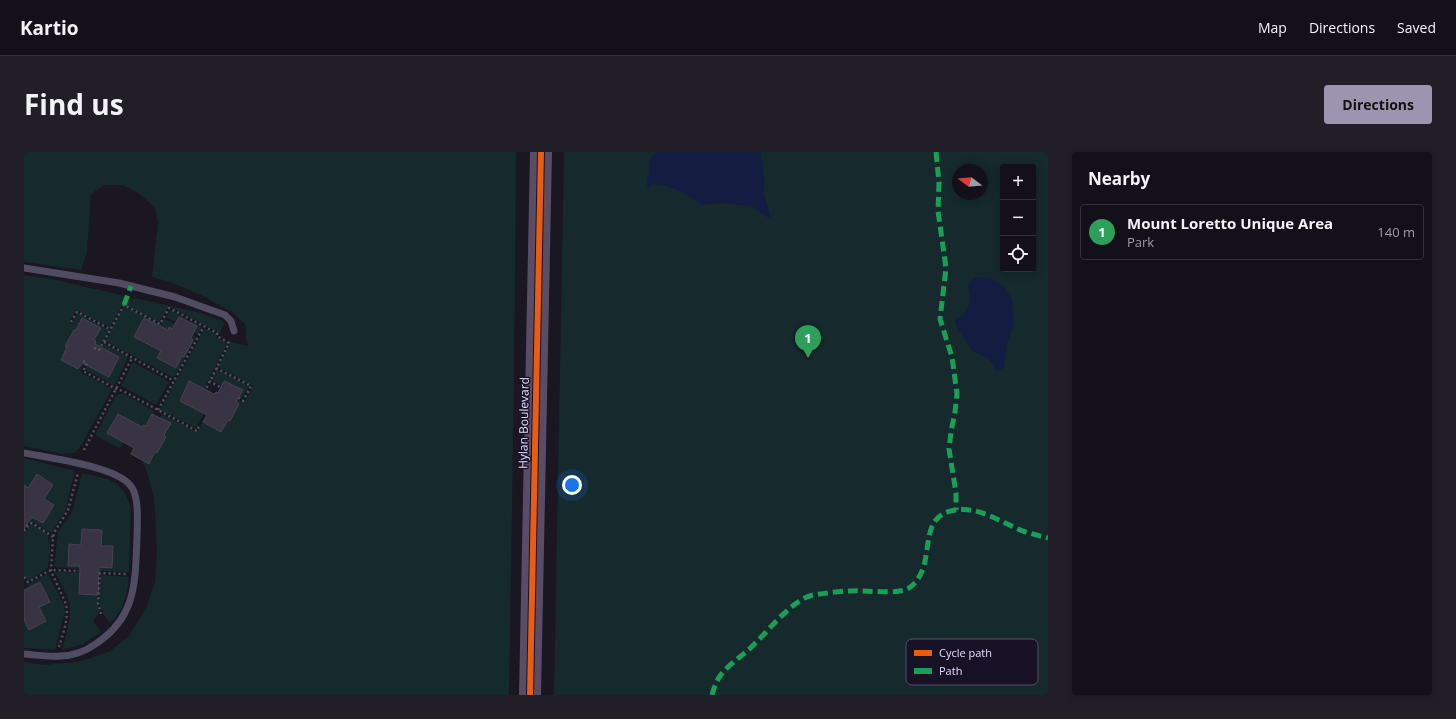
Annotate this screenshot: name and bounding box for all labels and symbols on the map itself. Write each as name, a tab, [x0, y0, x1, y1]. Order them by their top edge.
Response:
north arrow	[952, 164, 988, 200]
pin: 1	[795, 325, 821, 358]
street label: Hylan Boulevard	[514, 377, 533, 469]
your location	[562, 475, 582, 495]
legend	[906, 639, 1038, 685]
text: Cycle path	[939, 645, 992, 660]
text: Path	[939, 663, 962, 678]

